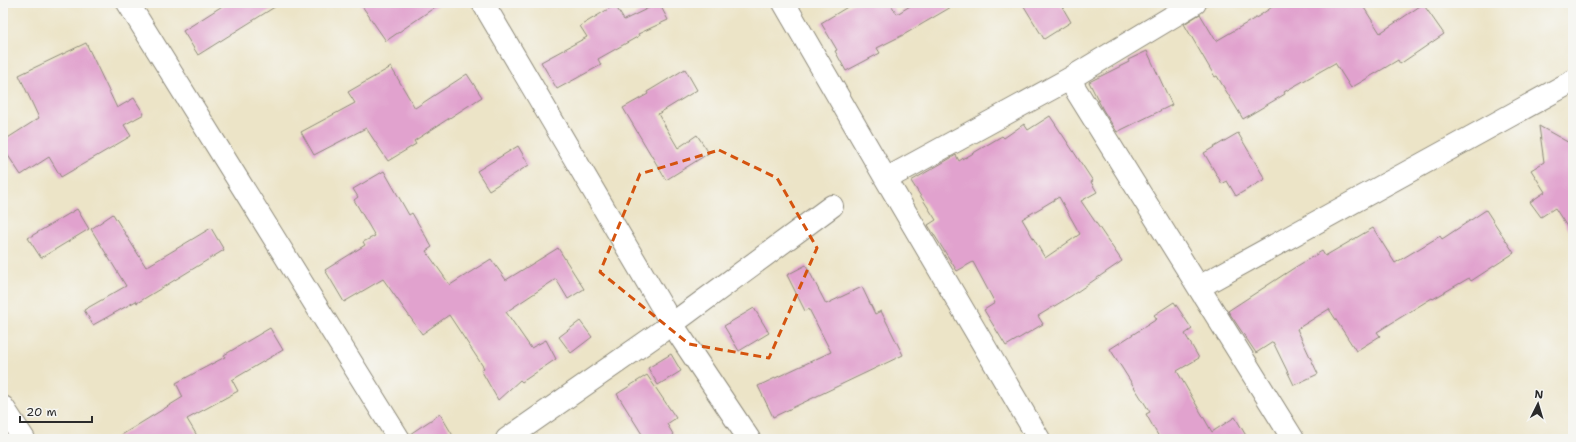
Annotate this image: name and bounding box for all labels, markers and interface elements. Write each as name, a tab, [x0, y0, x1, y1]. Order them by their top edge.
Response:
north arrow	[1518, 384, 1558, 424]
text: N	[1534, 387, 1544, 402]
scale bar	[20, 398, 92, 424]
text: 20 m	[26, 404, 57, 420]

